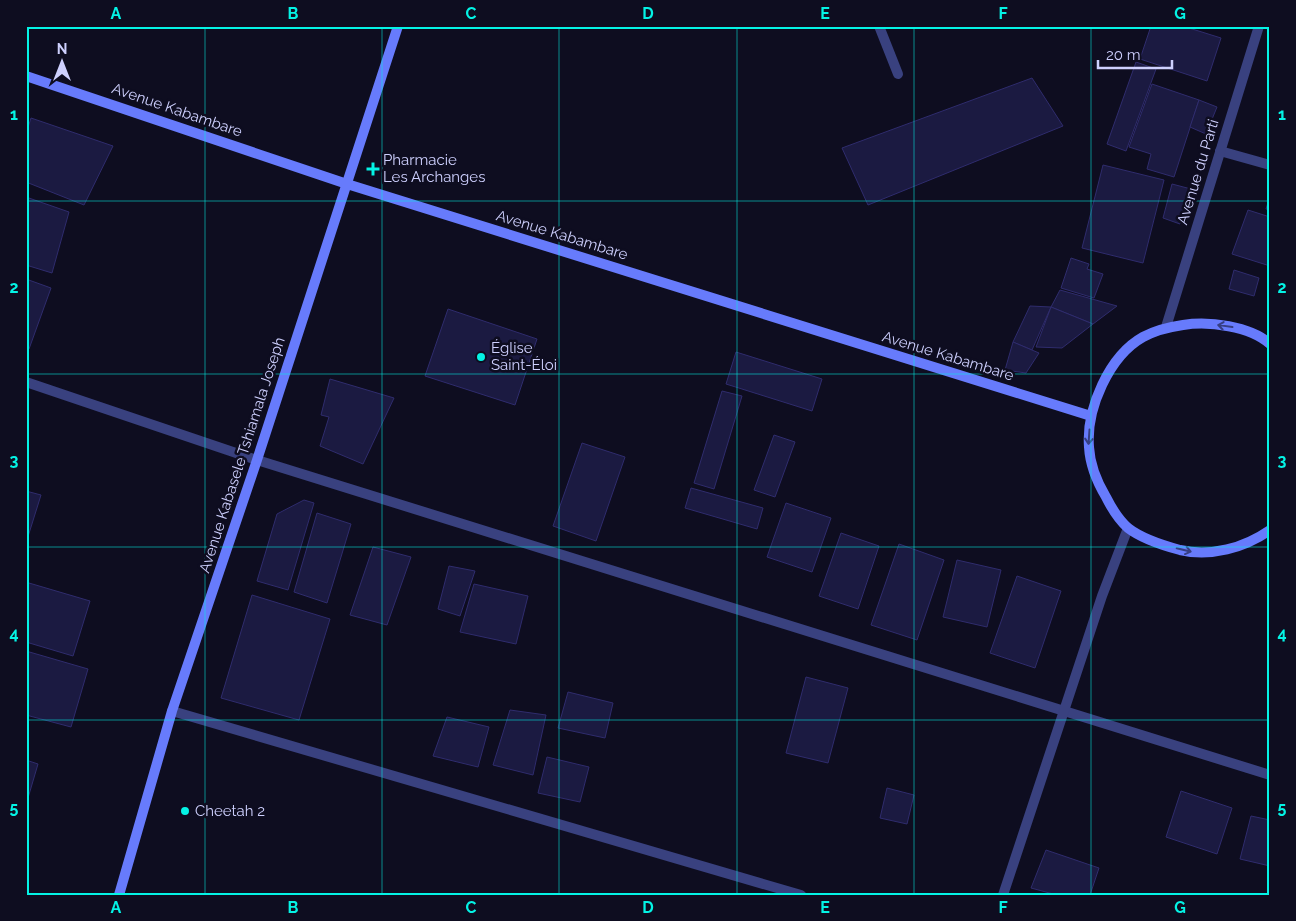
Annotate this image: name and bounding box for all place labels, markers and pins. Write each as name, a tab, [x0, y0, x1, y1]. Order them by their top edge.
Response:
place label: Pharmacie Les Archanges	[383, 151, 485, 186]
marker: Pharmacie Les Archanges	[367, 163, 379, 175]
place label: Église Saint-Éloi	[491, 339, 557, 374]
marker: Église Saint-Éloi	[475, 351, 487, 363]
place label: Cheetah 2	[195, 802, 265, 820]
marker: Cheetah 2	[179, 805, 191, 817]

